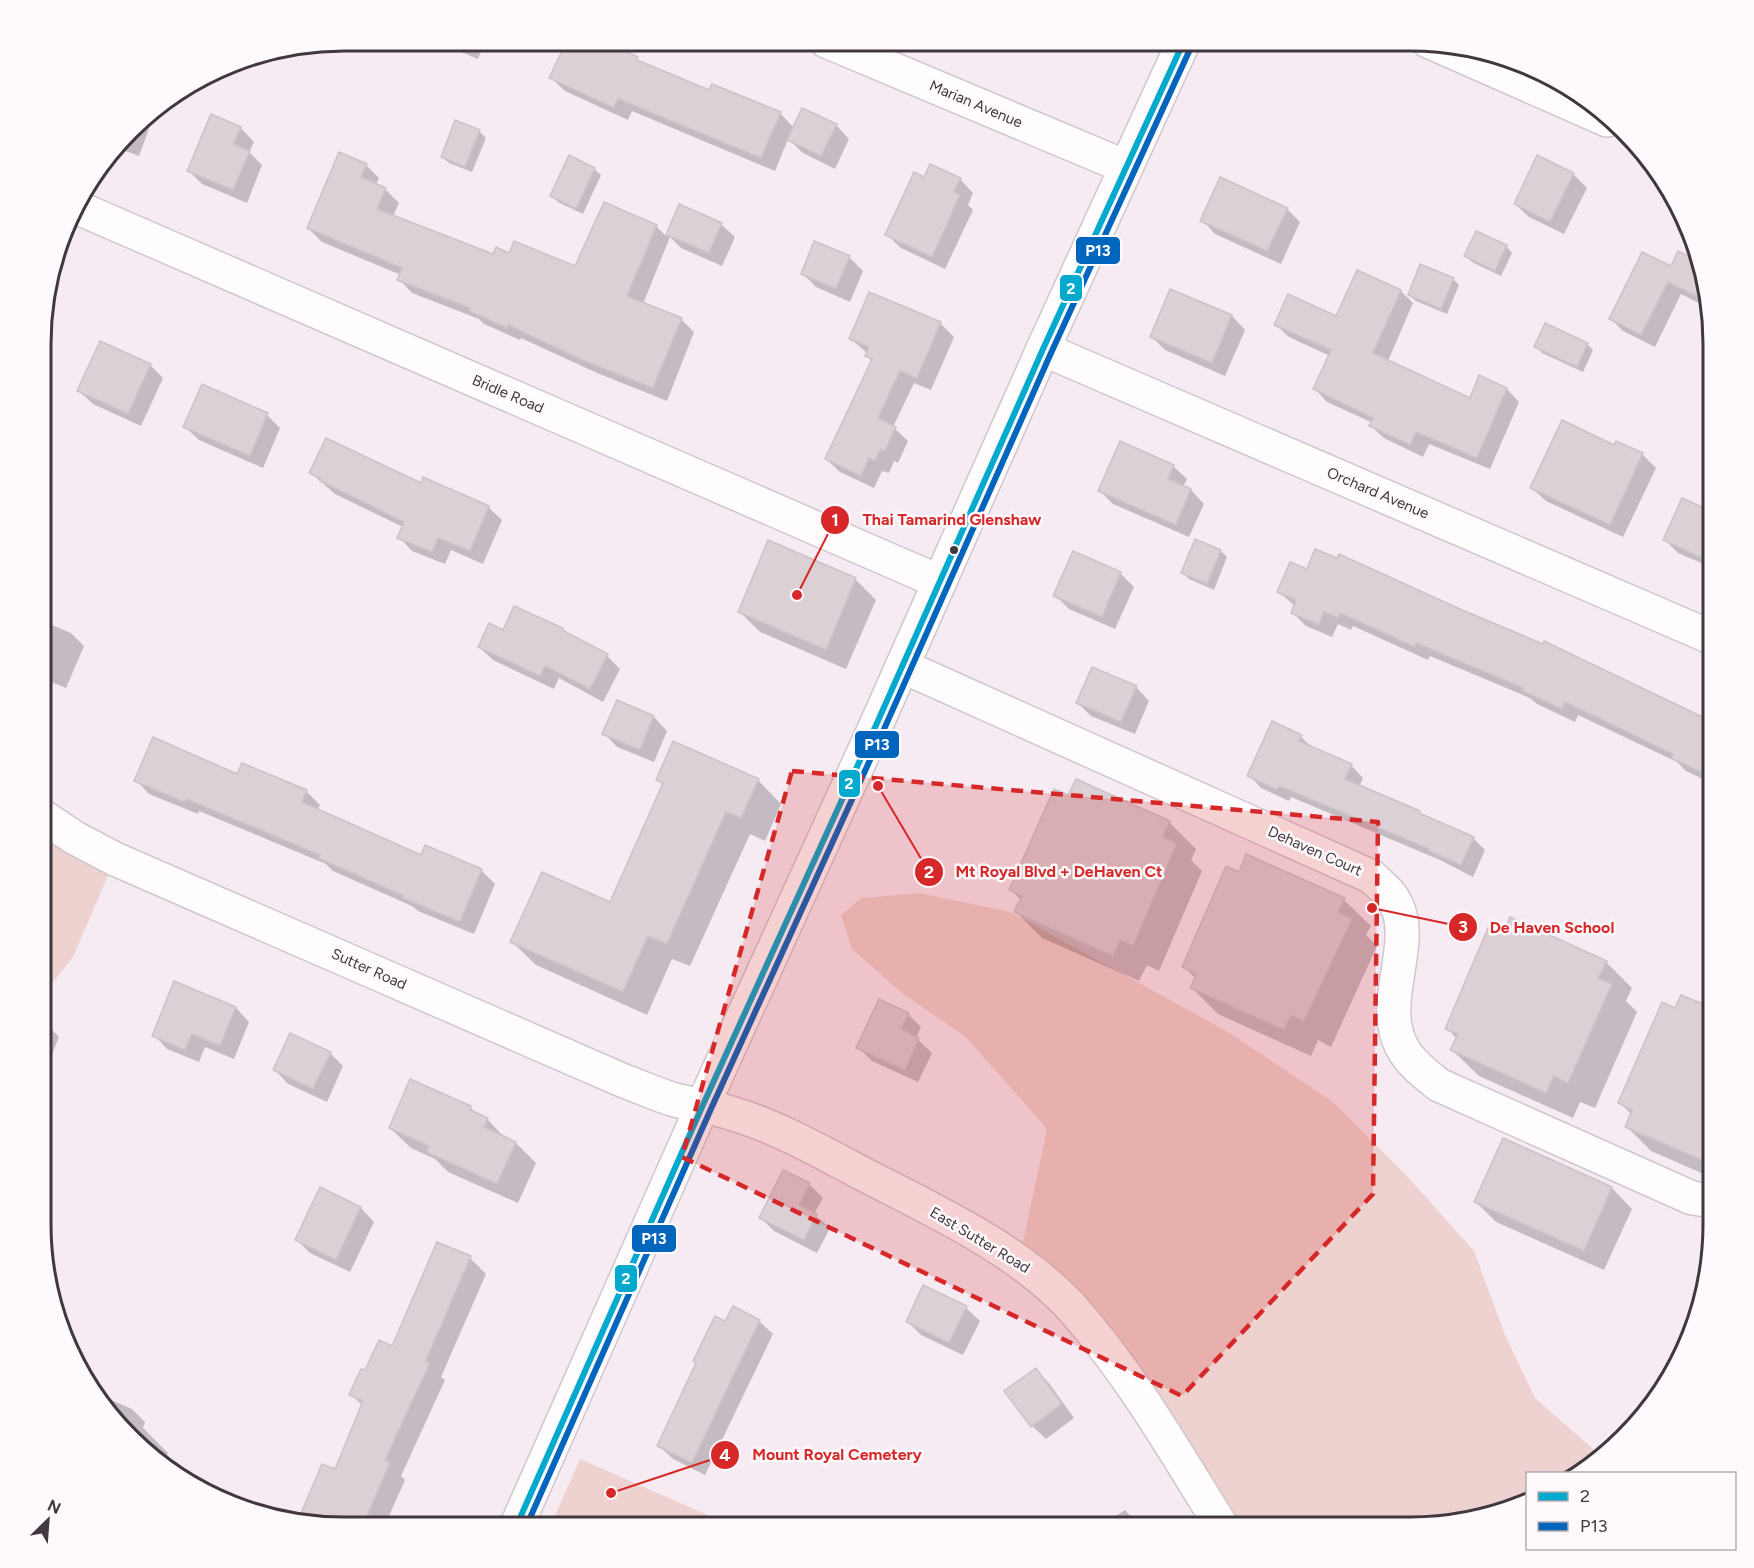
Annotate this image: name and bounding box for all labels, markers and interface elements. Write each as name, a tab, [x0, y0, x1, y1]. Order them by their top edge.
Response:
street label: Marian Avenue	[927, 76, 1025, 132]
line badge: P13	[1075, 236, 1121, 265]
text: P13	[1085, 241, 1111, 260]
line badge: 2	[1059, 274, 1083, 302]
text: 2	[1066, 279, 1076, 298]
street label: Bridle Road	[469, 371, 547, 417]
street label: Orchard Avenue	[1324, 463, 1432, 523]
callout: Thai Tamarind Glenshaw	[820, 503, 1053, 537]
text: 1	[831, 509, 839, 531]
text: Thai Tamarind Glenshaw	[863, 510, 1042, 529]
unlabelled marker	[948, 544, 960, 556]
line badge: P13	[854, 730, 900, 759]
text: P13	[864, 735, 890, 754]
line badge: 2	[838, 769, 861, 798]
text: 2	[844, 774, 854, 793]
street label: Dehaven Court	[1265, 822, 1365, 880]
callout: Mt Royal Blvd + DeHaven Ct	[914, 855, 1175, 889]
text: 2	[924, 861, 934, 883]
text: Mt Royal Blvd + DeHaven Ct	[956, 862, 1162, 881]
callout: De Haven School	[1448, 910, 1626, 944]
text: 3	[1458, 916, 1468, 938]
text: De Haven School	[1490, 918, 1614, 937]
street label: Sutter Road	[329, 944, 409, 994]
street label: East Sutter Road	[927, 1203, 1033, 1277]
line badge: P13	[631, 1224, 677, 1253]
text: P13	[641, 1229, 667, 1248]
line badge: 2	[614, 1264, 638, 1293]
text: 2	[621, 1269, 631, 1288]
callout: Mount Royal Cemetery	[710, 1438, 933, 1472]
text: 4	[719, 1444, 731, 1466]
text: Mount Royal Cemetery	[752, 1445, 923, 1464]
legend	[1526, 1472, 1736, 1550]
text: 2	[1580, 1485, 1590, 1507]
north arrow	[18, 1490, 78, 1550]
text: N	[45, 1496, 64, 1518]
text: P13	[1580, 1515, 1608, 1537]

